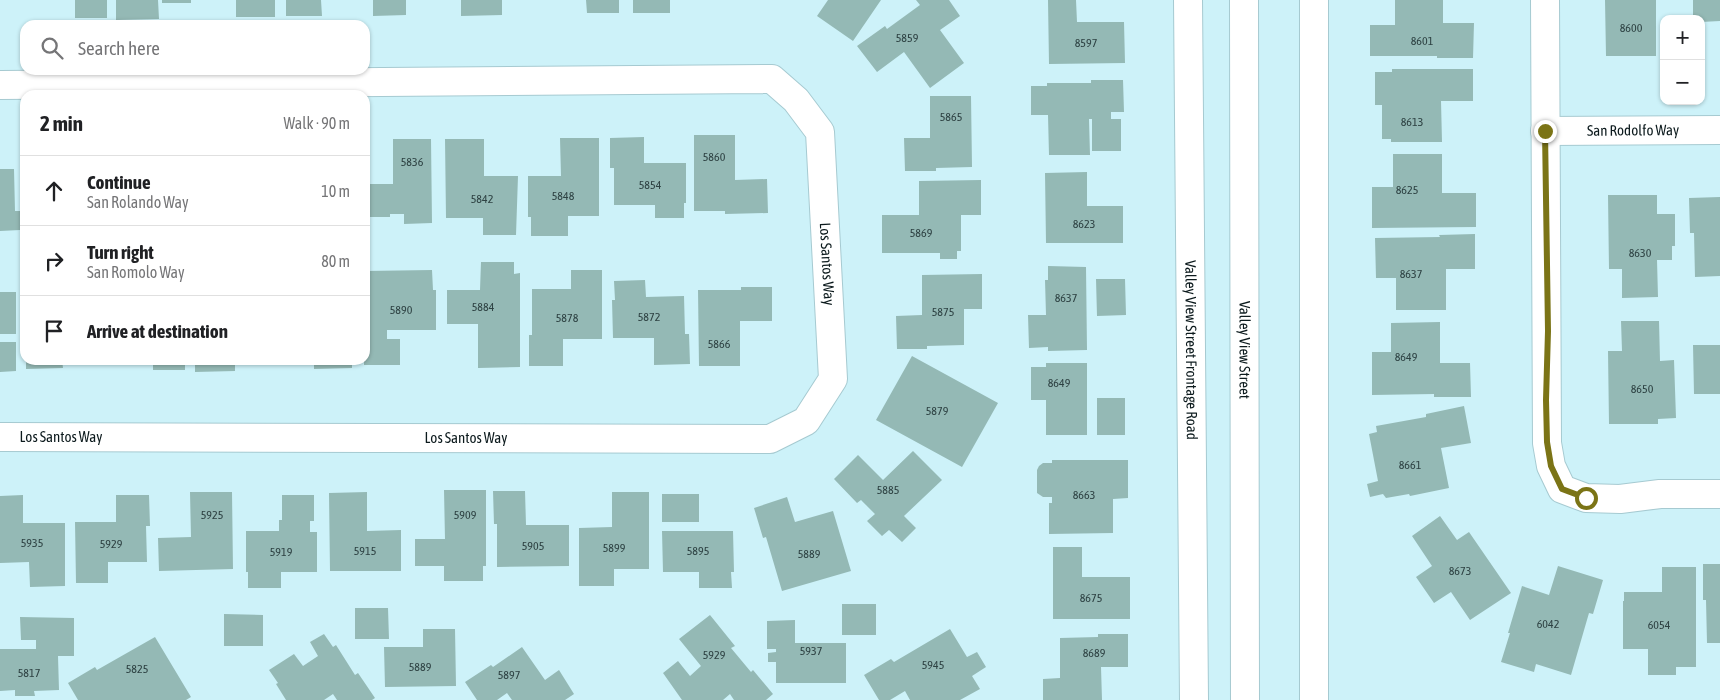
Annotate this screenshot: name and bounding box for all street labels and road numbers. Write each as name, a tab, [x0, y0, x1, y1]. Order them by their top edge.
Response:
street label: San Rodolfo Way	[1587, 121, 1679, 139]
street label: Los Santos Way	[817, 222, 838, 306]
street label: Valley View Street Frontage Road	[1182, 260, 1201, 440]
street label: Valley View Street	[1236, 301, 1254, 399]
street label: Los Santos Way	[20, 428, 102, 445]
street label: Los Santos Way	[425, 429, 507, 446]

